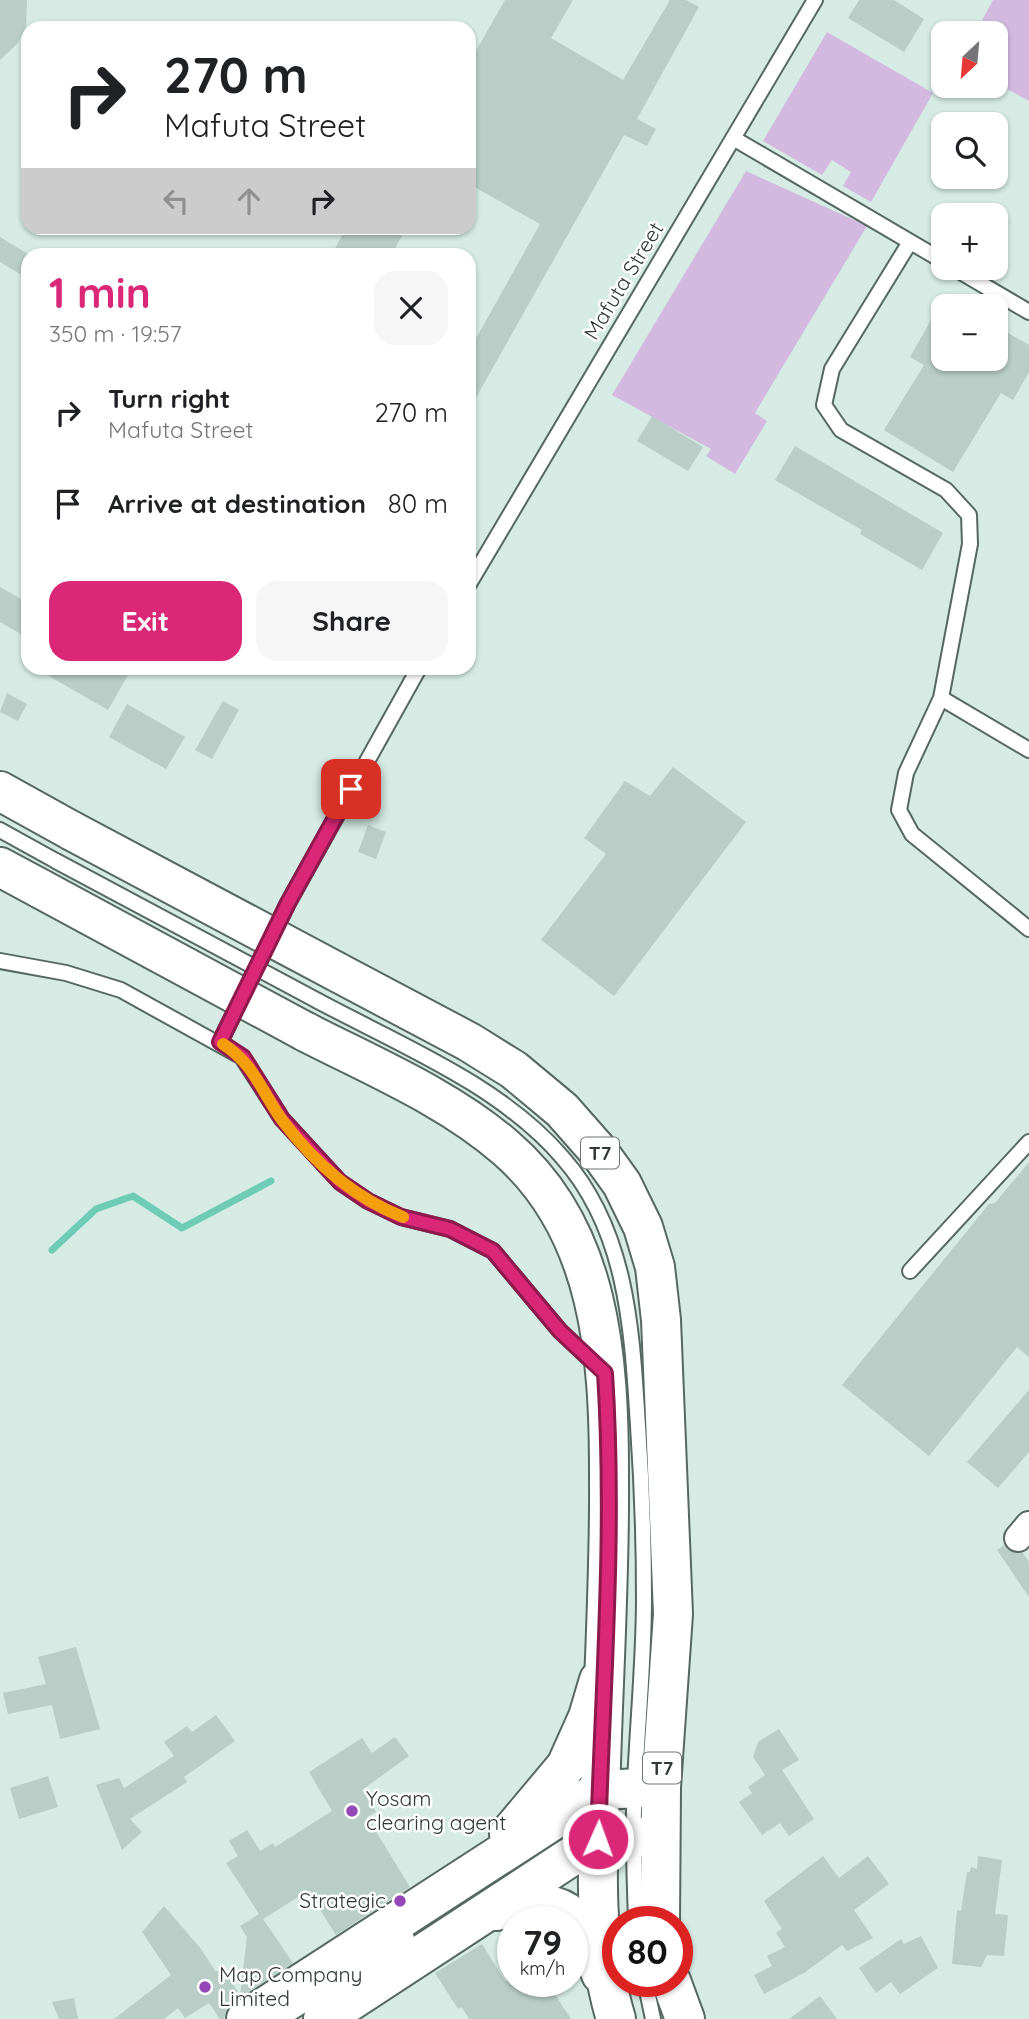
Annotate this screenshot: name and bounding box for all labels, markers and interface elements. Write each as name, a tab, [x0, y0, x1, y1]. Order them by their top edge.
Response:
north arrow	[931, 21, 1008, 98]
map controls	[931, 21, 1008, 371]
text: 270 m	[164, 44, 308, 105]
icon: right	[49, 49, 140, 140]
text: Mafuta Street	[164, 105, 366, 145]
button: search	[931, 112, 1008, 189]
icon: left	[157, 182, 195, 220]
icon: ahead	[230, 182, 268, 220]
icon: right	[303, 182, 341, 220]
button: +	[931, 203, 1008, 280]
street label: Mafuta Street	[578, 217, 668, 344]
text: 1 min	[49, 266, 151, 319]
button: close	[374, 271, 448, 345]
button: −	[931, 294, 1008, 371]
text: 350 m · 19:57	[49, 319, 182, 348]
text: Turn right	[108, 382, 230, 415]
icon: right	[49, 394, 87, 432]
text: 270 m	[374, 396, 448, 429]
text: Mafuta Street	[108, 415, 253, 444]
icon: arrive	[49, 485, 87, 523]
text: Arrive at destination	[108, 487, 366, 520]
text: 80 m	[388, 487, 448, 520]
button: Exit	[49, 581, 242, 661]
button: Share	[256, 581, 448, 661]
pin	[321, 759, 381, 819]
icon: arrive	[332, 770, 370, 808]
road number: T7	[581, 1138, 619, 1168]
road number: T7	[643, 1752, 681, 1784]
place label: Yosam clearing agent	[366, 1785, 506, 1835]
position arrow	[561, 1802, 635, 1876]
marker: Yosam clearing agent	[344, 1803, 360, 1819]
place label: Strategic	[299, 1887, 386, 1913]
marker: Strategic	[392, 1893, 408, 1909]
speed limit sign: 80	[602, 1906, 693, 1997]
text: 79	[523, 1920, 562, 1964]
text: km/h	[520, 1957, 565, 1980]
place label: Map Company Limited	[219, 1961, 363, 2011]
marker: Map Company Limited	[197, 1979, 213, 1995]

